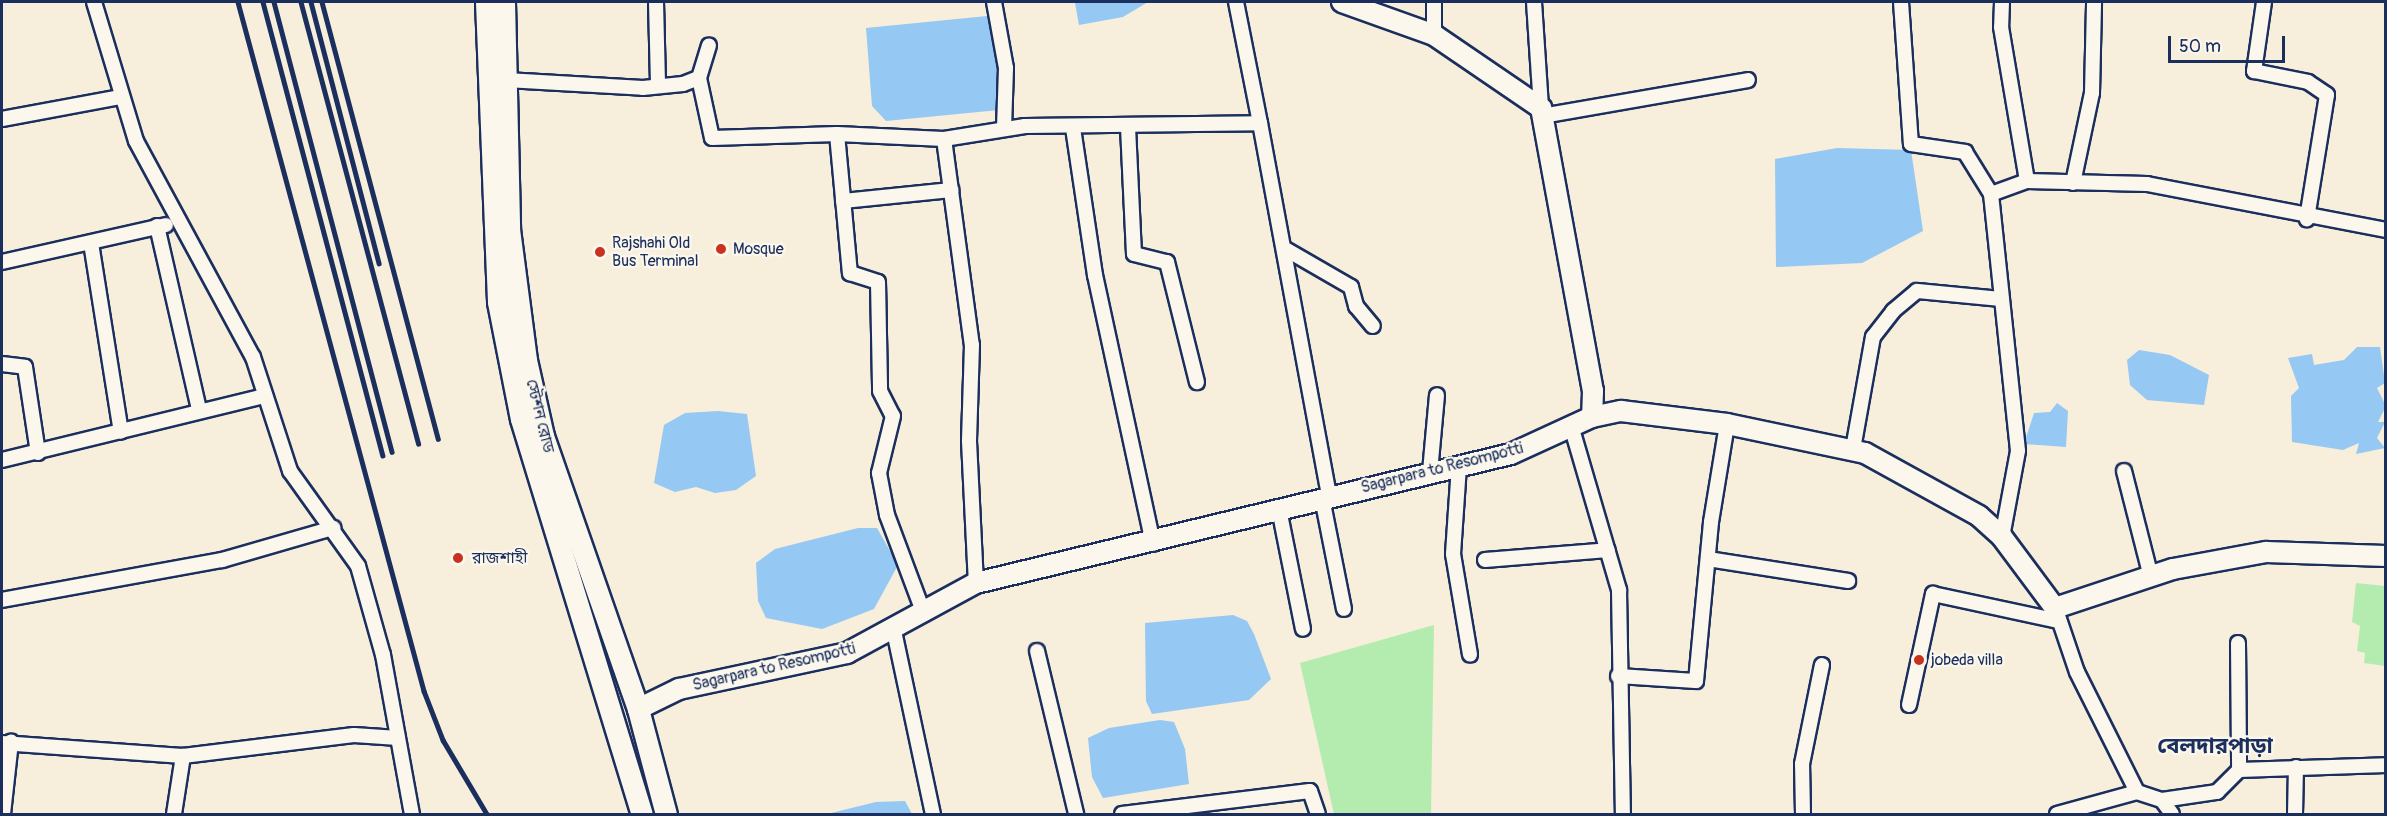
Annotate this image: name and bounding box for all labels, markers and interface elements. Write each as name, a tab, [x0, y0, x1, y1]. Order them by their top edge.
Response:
scale bar	[2171, 24, 2288, 62]
text: 50 m	[2179, 35, 2221, 58]
place label: Rajshahi Old Bus Terminal	[612, 233, 698, 271]
place label: Mosque	[733, 239, 784, 259]
marker: Mosque	[714, 242, 728, 256]
marker: Rajshahi Old Bus Terminal	[593, 245, 607, 259]
street label: স্টেশন রোড	[522, 377, 558, 455]
street label: Sagarpara to Resompotti	[1359, 439, 1525, 497]
place label: রাজশাহী	[472, 548, 528, 568]
marker: রাজশাহী	[449, 549, 467, 567]
street label: Sagarpara to Resompotti	[691, 639, 857, 695]
place label: jobeda villa	[1931, 650, 2003, 670]
marker: jobeda villa	[1912, 653, 1926, 667]
district label: বেলদারপাড়া	[2157, 734, 2273, 760]

